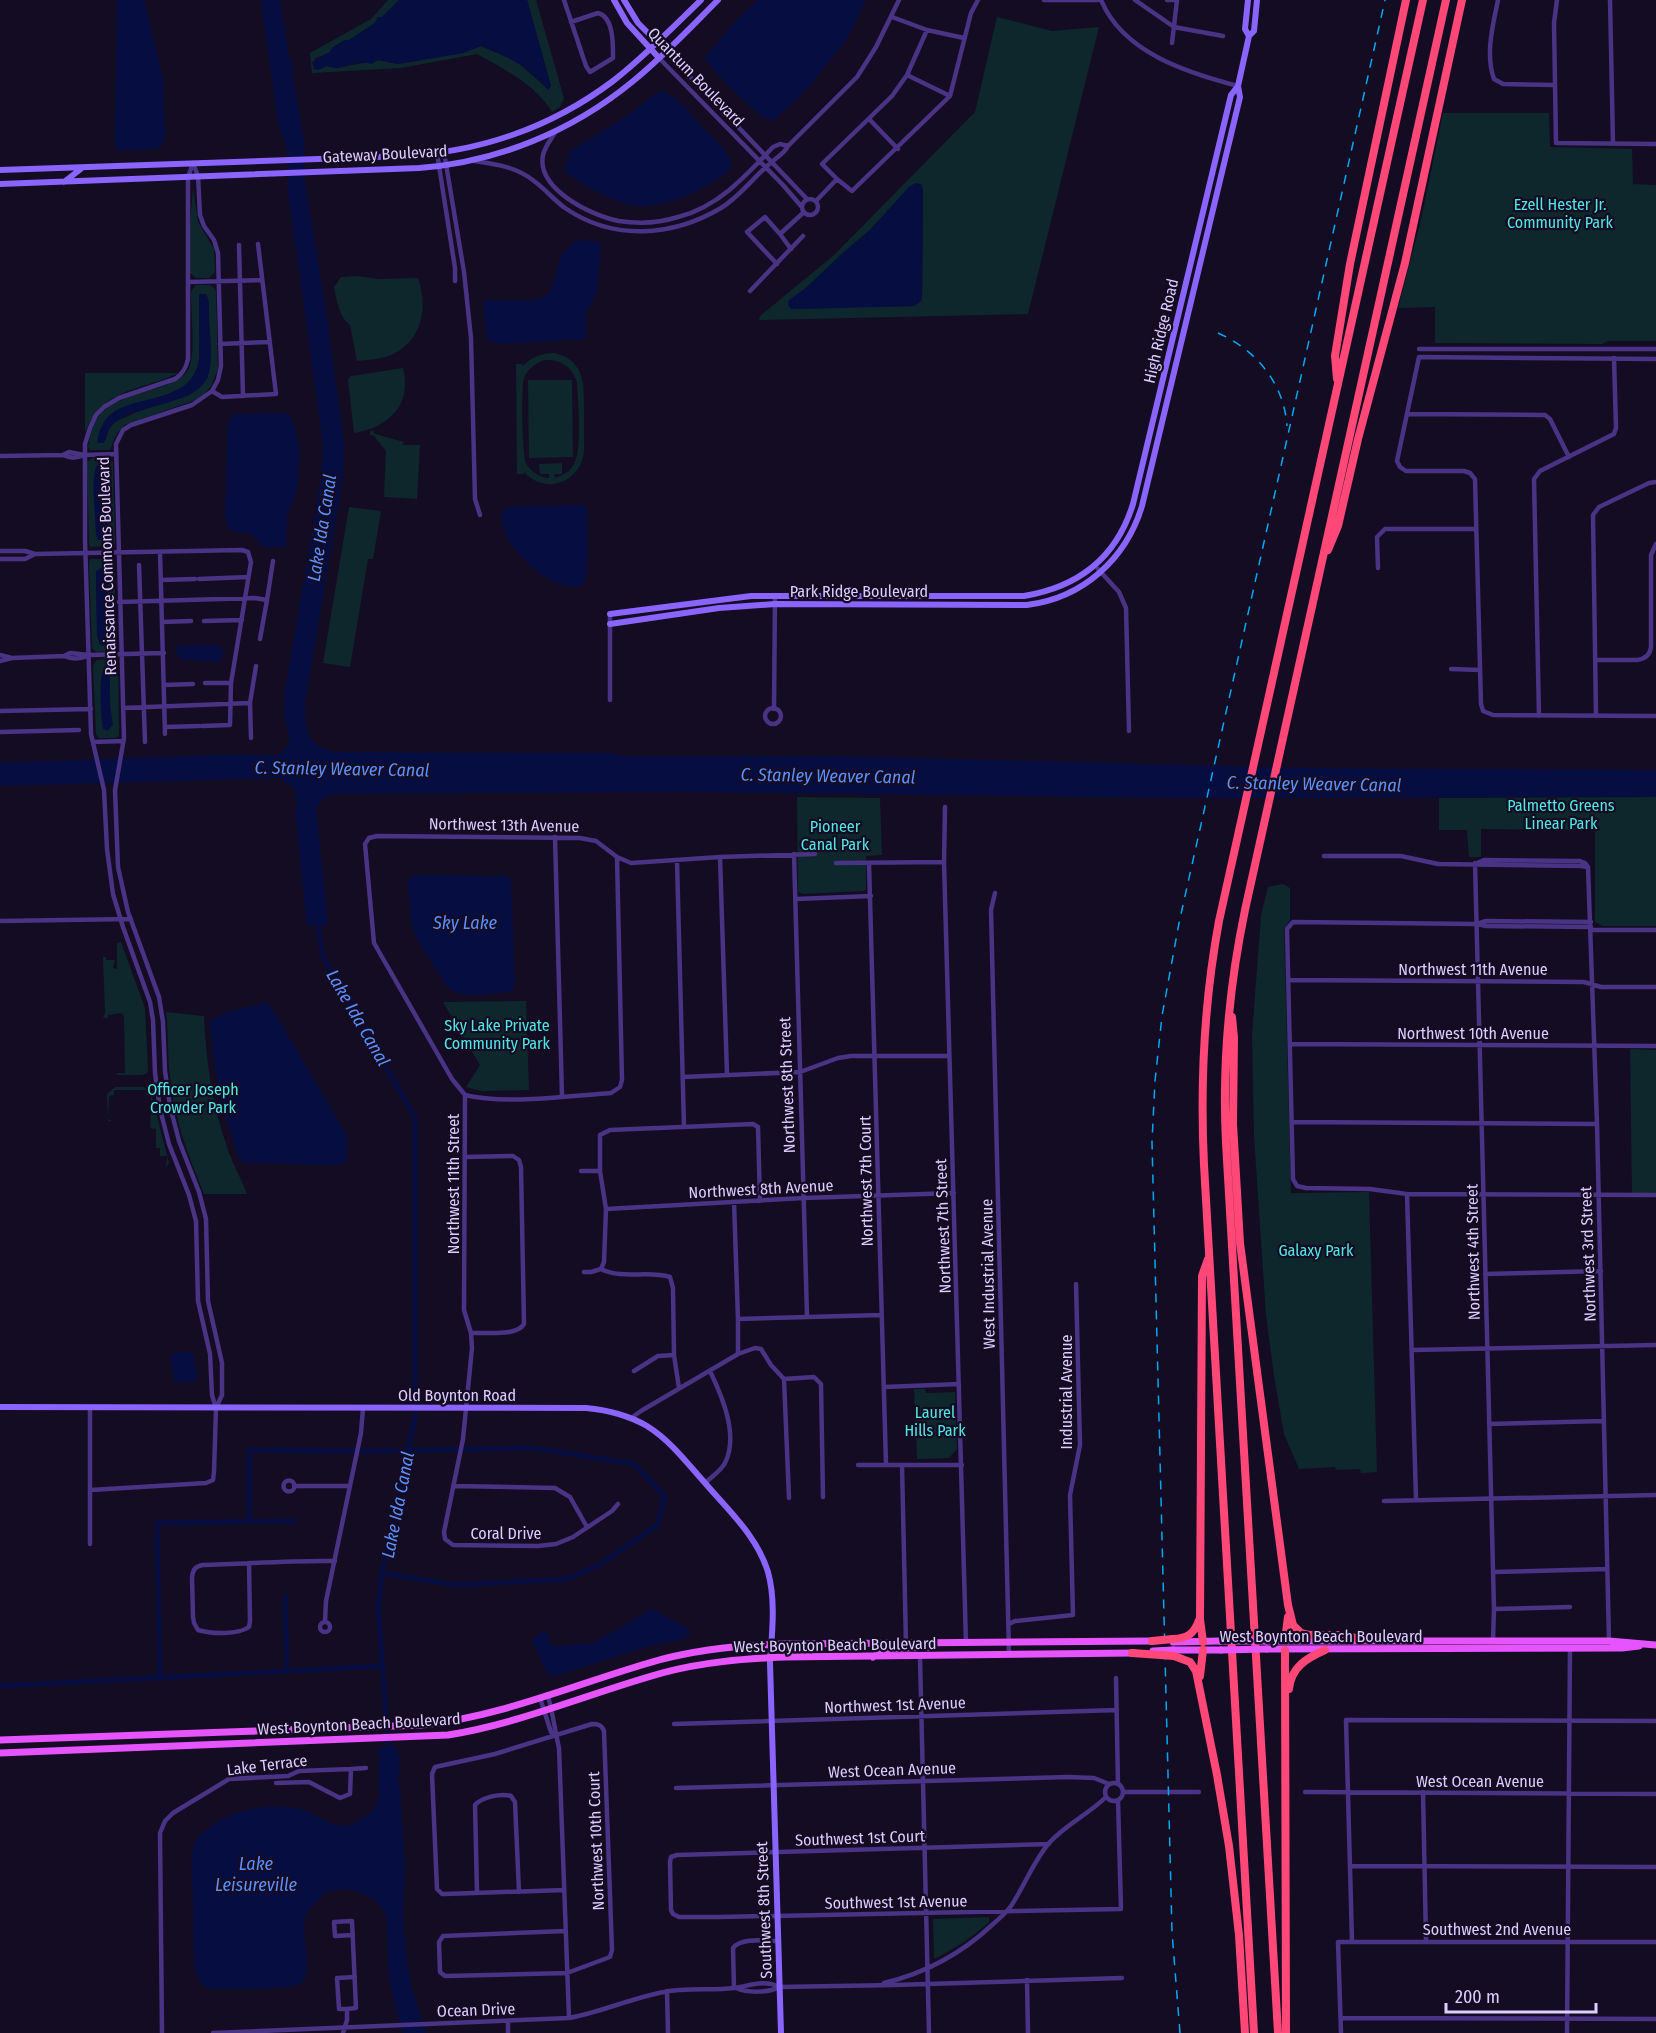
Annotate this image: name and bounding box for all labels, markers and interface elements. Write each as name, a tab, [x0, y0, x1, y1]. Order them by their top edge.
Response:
street label: Quantum Boulevard	[644, 24, 748, 130]
street label: Gateway Boulevard	[322, 141, 448, 167]
park label: Ezell Hester Jr. Community Park	[1507, 195, 1614, 232]
street label: High Ridge Road	[1140, 277, 1182, 385]
street label: Renaissance Commons Boulevard	[94, 456, 120, 676]
water label: Lake Ida Canal	[303, 473, 341, 583]
street label: Park Ridge Boulevard	[790, 582, 928, 601]
water label: C. Stanley Weaver Canal	[254, 756, 430, 782]
water label: C. Stanley Weaver Canal	[740, 763, 916, 789]
water label: C. Stanley Weaver Canal	[1226, 771, 1402, 797]
park label: Palmetto Greens Linear Park	[1507, 796, 1615, 833]
street label: Northwest 13th Avenue	[429, 814, 580, 836]
park label: Pioneer Canal Park	[801, 817, 870, 854]
water label: Sky Lake	[432, 912, 498, 934]
street label: Northwest 11th Avenue	[1398, 960, 1548, 979]
water label: Lake Ida Canal	[322, 966, 395, 1070]
park label: Sky Lake Private Community Park	[444, 1016, 551, 1053]
street label: Northwest 8th Street	[775, 1016, 799, 1153]
street label: Northwest 10th Avenue	[1397, 1024, 1549, 1043]
park label: Officer Joseph Crowder Park	[147, 1080, 239, 1117]
street label: Northwest 11th Street	[444, 1113, 463, 1254]
street label: Northwest 7th Court	[855, 1115, 877, 1247]
street label: Northwest 7th Street	[931, 1158, 955, 1294]
street label: Northwest 8th Avenue	[688, 1176, 834, 1202]
street label: Northwest 4th Street	[1462, 1183, 1484, 1320]
street label: Northwest 3rd Street	[1576, 1185, 1600, 1322]
street label: West Industrial Avenue	[977, 1198, 999, 1349]
park label: Galaxy Park	[1278, 1241, 1354, 1260]
street label: Industrial Avenue	[1057, 1334, 1076, 1450]
street label: Old Boynton Road	[398, 1386, 516, 1405]
park label: Laurel Hills Park	[904, 1403, 966, 1440]
water label: Lake Ida Canal	[377, 1450, 419, 1560]
street label: Coral Drive	[471, 1524, 542, 1543]
street label: West Boynton Beach Boulevard	[1219, 1627, 1423, 1646]
street label: West Boynton Beach Boulevard	[733, 1634, 937, 1656]
street label: Northwest 1st Avenue	[824, 1693, 966, 1717]
street label: West Boynton Beach Boulevard	[257, 1709, 461, 1739]
street label: Lake Terrace	[226, 1751, 309, 1779]
street label: West Ocean Avenue	[828, 1758, 956, 1782]
street label: Northwest 10th Court	[584, 1770, 608, 1911]
street label: West Ocean Avenue	[1416, 1772, 1544, 1791]
street label: Southwest 1st Court	[795, 1826, 926, 1850]
street label: Southwest 8th Street	[752, 1840, 776, 1979]
water label: Lake Leisureville	[215, 1853, 298, 1896]
street label: Southwest 1st Avenue	[824, 1891, 968, 1913]
street label: Southwest 2nd Avenue	[1423, 1920, 1571, 1939]
scale bar	[1446, 1976, 1596, 2014]
text: 200 m	[1455, 1986, 1500, 2008]
street label: Ocean Drive	[437, 1999, 516, 2021]

